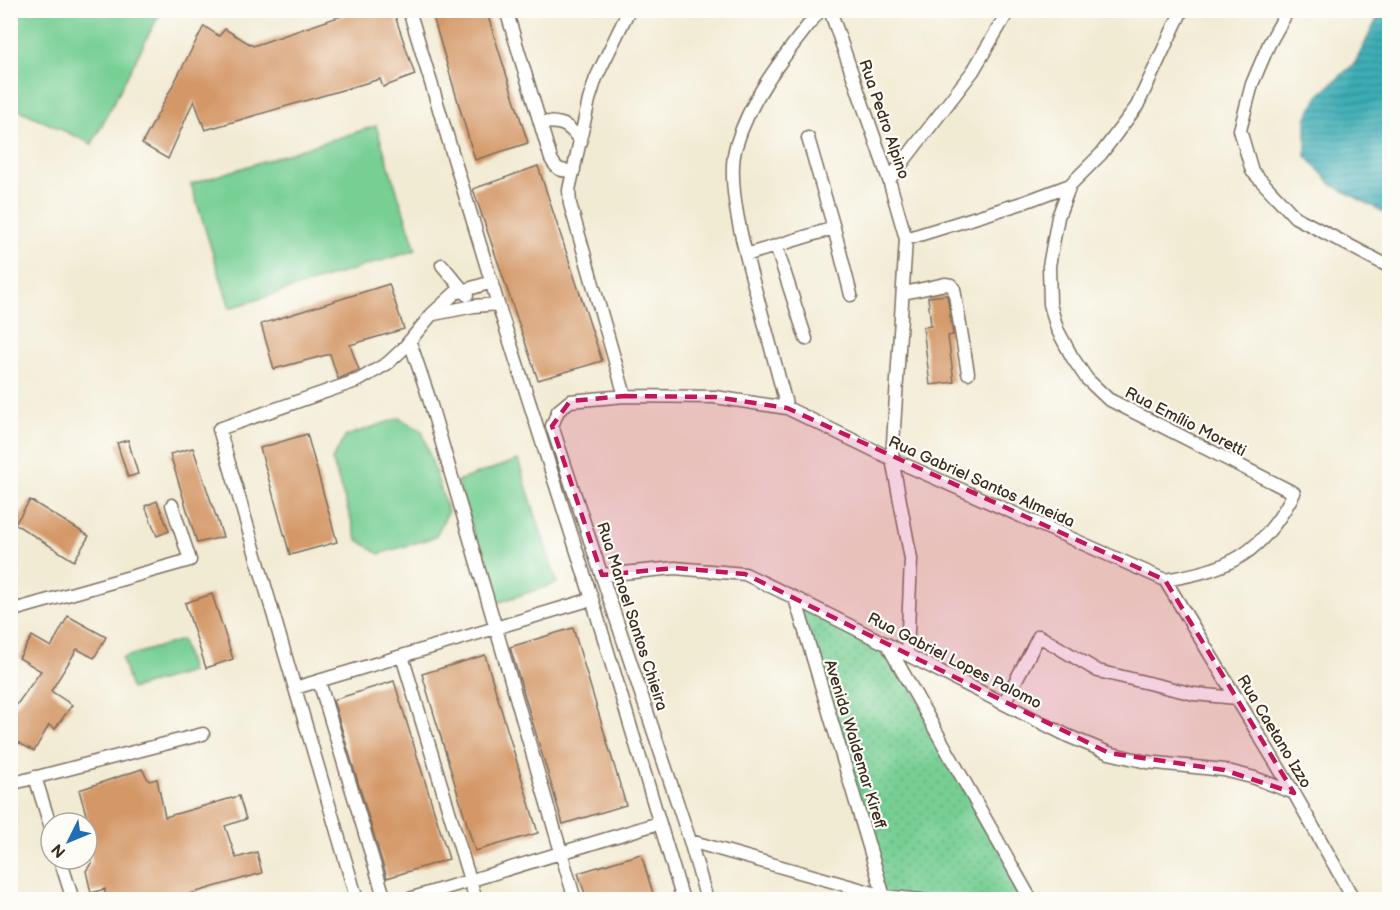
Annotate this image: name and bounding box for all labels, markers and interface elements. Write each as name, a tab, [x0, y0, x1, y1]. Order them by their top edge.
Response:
street label: Rua Pedro Alpino	[854, 57, 913, 182]
street label: Rua Emílio Moretti	[1122, 384, 1249, 461]
street label: Rua Gabriel Santos Almeida	[885, 433, 1077, 532]
street label: Rua Manoel Santos Chieira	[592, 520, 671, 713]
street label: Rua Gabriel Lopes Palomo	[864, 609, 1045, 714]
street label: Avenida Waldemar Kireff	[820, 658, 889, 832]
street label: Rua Caetano Izzo	[1232, 672, 1315, 792]
north arrow	[39, 811, 99, 871]
text: N	[48, 839, 70, 861]

